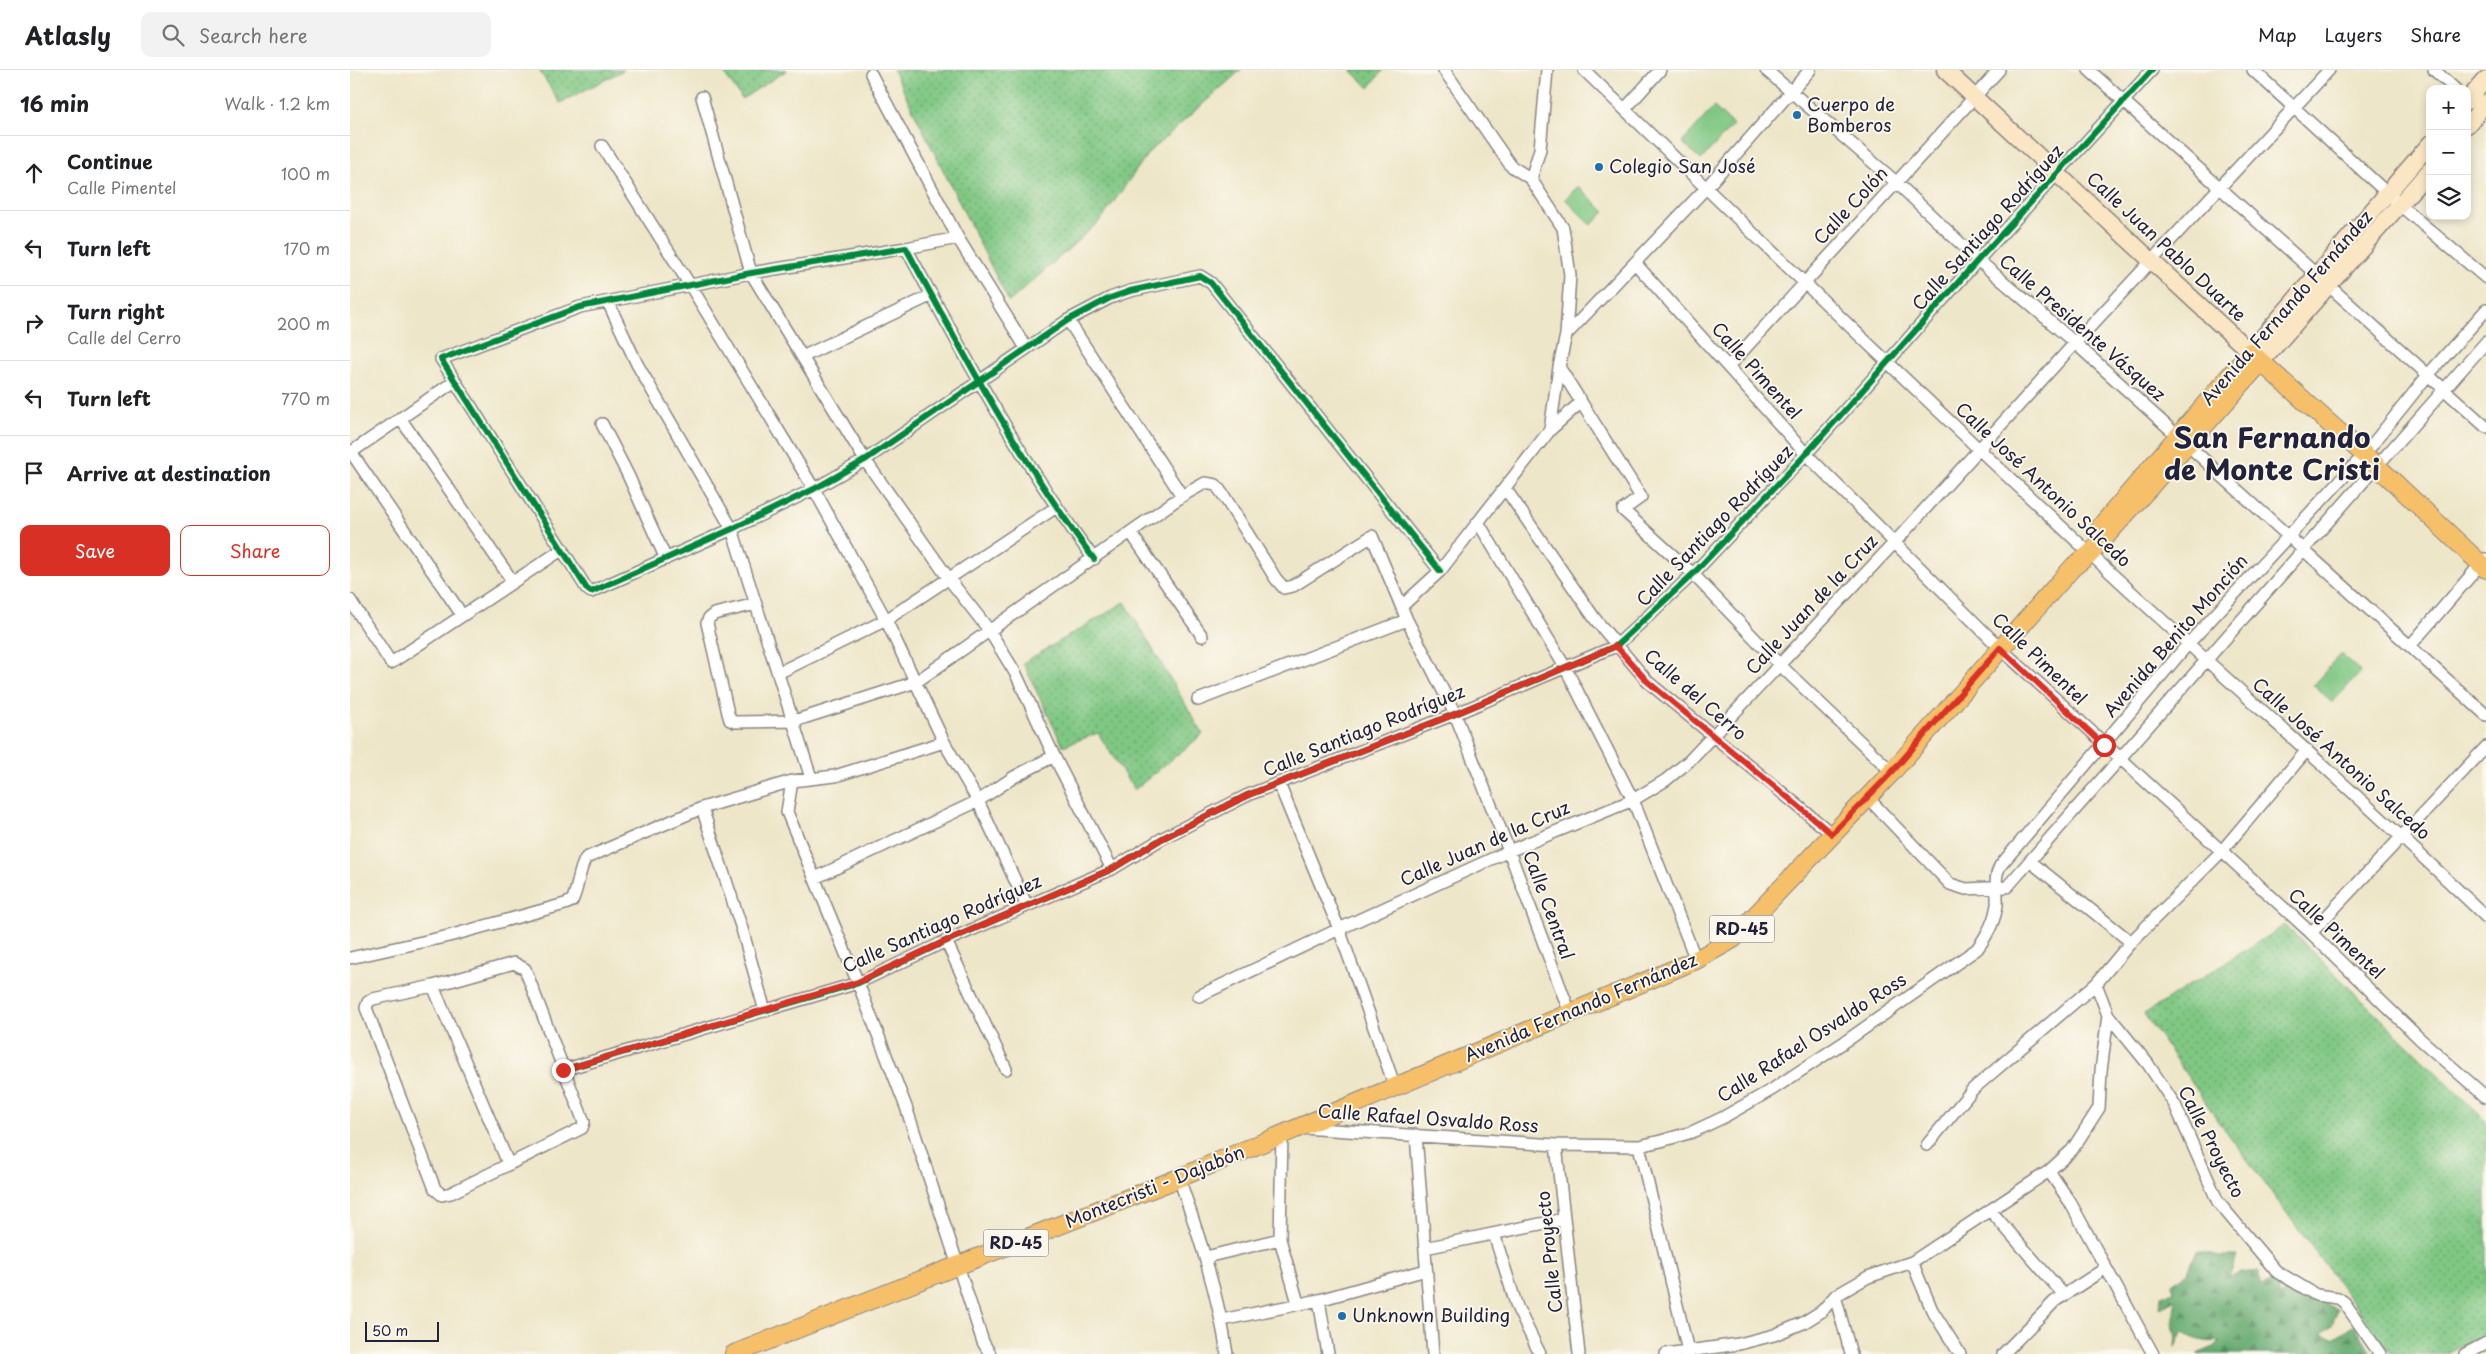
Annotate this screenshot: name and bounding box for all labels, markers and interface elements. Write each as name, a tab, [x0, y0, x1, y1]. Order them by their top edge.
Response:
search box	[141, 12, 491, 57]
text: Atlasly	[25, 17, 111, 53]
icon: search	[159, 21, 187, 49]
text: Search here	[199, 21, 308, 49]
text: Map	[2258, 21, 2297, 48]
text: Layers	[2325, 21, 2382, 48]
text: Share	[2410, 21, 2461, 48]
map controls	[2426, 85, 2471, 220]
button: +	[2426, 85, 2471, 130]
text: 16 min	[20, 87, 89, 119]
place label: Cuerpo de Bomberos	[1807, 90, 1895, 138]
text: Walk · 1.2 km	[225, 91, 330, 115]
marker: Cuerpo de Bomberos	[1791, 109, 1803, 121]
button: −	[2426, 130, 2471, 175]
street label: Calle Santiago Rodríguez	[1905, 138, 2069, 316]
text: Continue	[67, 147, 153, 175]
place label: Colegio San José	[1609, 152, 1756, 179]
icon: ahead	[20, 159, 48, 187]
street label: Calle Colón	[1806, 160, 1893, 250]
text: 100 m	[281, 161, 330, 185]
marker: Colegio San José	[1593, 161, 1605, 173]
street label: Calle Juan Pablo Duarte	[2081, 165, 2253, 327]
text: Calle Pimentel	[67, 175, 176, 199]
button: layers	[2426, 175, 2471, 220]
street label: Avenida Fernando Fernández	[2194, 203, 2378, 410]
icon: left	[20, 234, 48, 262]
text: Turn left	[67, 234, 151, 262]
text: 170 m	[284, 236, 330, 260]
street label: Calle Presidente Vásquez	[1994, 247, 2172, 407]
text: Turn right	[67, 297, 165, 325]
icon: right	[20, 309, 48, 337]
text: 200 m	[277, 311, 330, 335]
street label: Calle Pimentel	[1706, 315, 1808, 425]
text: Calle del Cerro	[67, 325, 181, 349]
icon: left	[20, 384, 48, 412]
text: Turn left	[67, 384, 151, 412]
text: 770 m	[281, 386, 330, 410]
street label: Calle José Antonio Salcedo	[1950, 395, 2138, 573]
district label: San Fernando de Monte Cristi	[2164, 415, 2380, 490]
street label: Calle Santiago Rodríguez	[1629, 438, 1799, 612]
icon: arrive	[20, 459, 48, 487]
text: Arrive at destination	[67, 459, 271, 487]
button: Save	[20, 525, 170, 576]
button: Share	[180, 525, 330, 576]
street label: Calle Juan de la Cruz	[1739, 527, 1884, 680]
street label: Avenida Benito Monción	[2096, 548, 2253, 723]
street label: Calle Pimentel	[1986, 606, 2094, 710]
street label: Calle del Cerro	[1639, 642, 1753, 746]
street label: Calle José Antonio Salcedo	[2247, 670, 2437, 845]
street label: Calle Santiago Rodríguez	[1259, 677, 1469, 782]
route start	[2093, 734, 2116, 757]
street label: Calle Juan de la Cruz	[1395, 793, 1574, 892]
street label: Calle Central	[1517, 846, 1582, 963]
street label: Calle Santiago Rodríguez	[837, 866, 1046, 979]
street label: Calle Pimentel	[2283, 881, 2391, 985]
road number: RD-45	[1710, 916, 1774, 942]
street label: Avenida Fernando Fernández	[1460, 945, 1701, 1068]
street label: Calle Rafael Osvaldo Ross	[1711, 965, 1911, 1108]
route end	[552, 1059, 575, 1082]
street label: Calle Proyecto	[2172, 1081, 2252, 1202]
street label: Calle Rafael Osvaldo Ross	[1317, 1096, 1539, 1139]
street label: Montecristi - Dajabón	[1061, 1137, 1248, 1234]
street label: Calle Proyecto	[1529, 1190, 1568, 1315]
road number: RD-45	[984, 1230, 1048, 1256]
place label: Unknown Building	[1352, 1301, 1510, 1328]
marker: Unknown Building	[1336, 1310, 1348, 1322]
scale bar	[365, 1319, 439, 1342]
text: 50 m	[372, 1320, 408, 1341]

